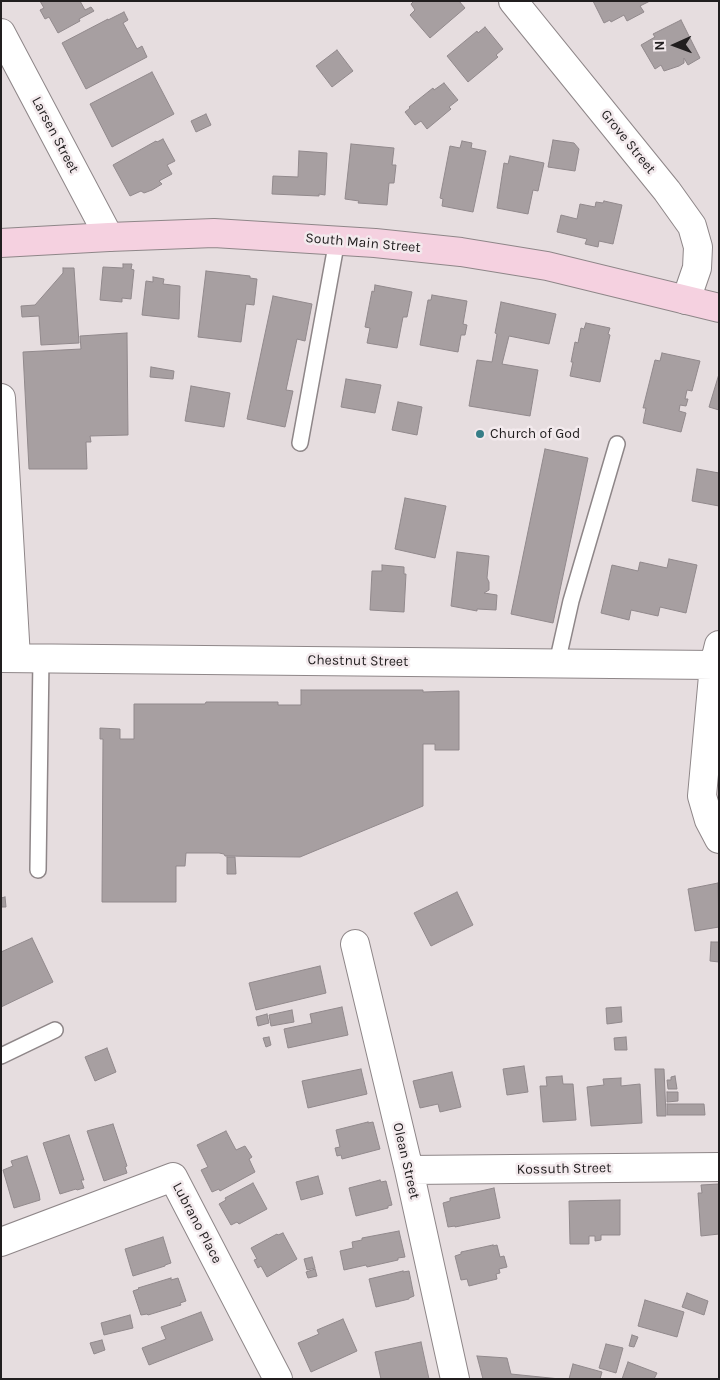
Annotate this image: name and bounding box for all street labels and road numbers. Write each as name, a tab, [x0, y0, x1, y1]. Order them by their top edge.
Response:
street label: Larsen Street	[28, 94, 82, 176]
street label: Grove Street	[597, 107, 659, 177]
street label: South Main Street	[305, 230, 421, 256]
street label: Chestnut Street	[307, 652, 409, 670]
street label: Olean Street	[389, 1121, 423, 1201]
street label: Kossuth Street	[516, 1160, 612, 1178]
street label: Lubrano Place	[169, 1180, 225, 1266]

